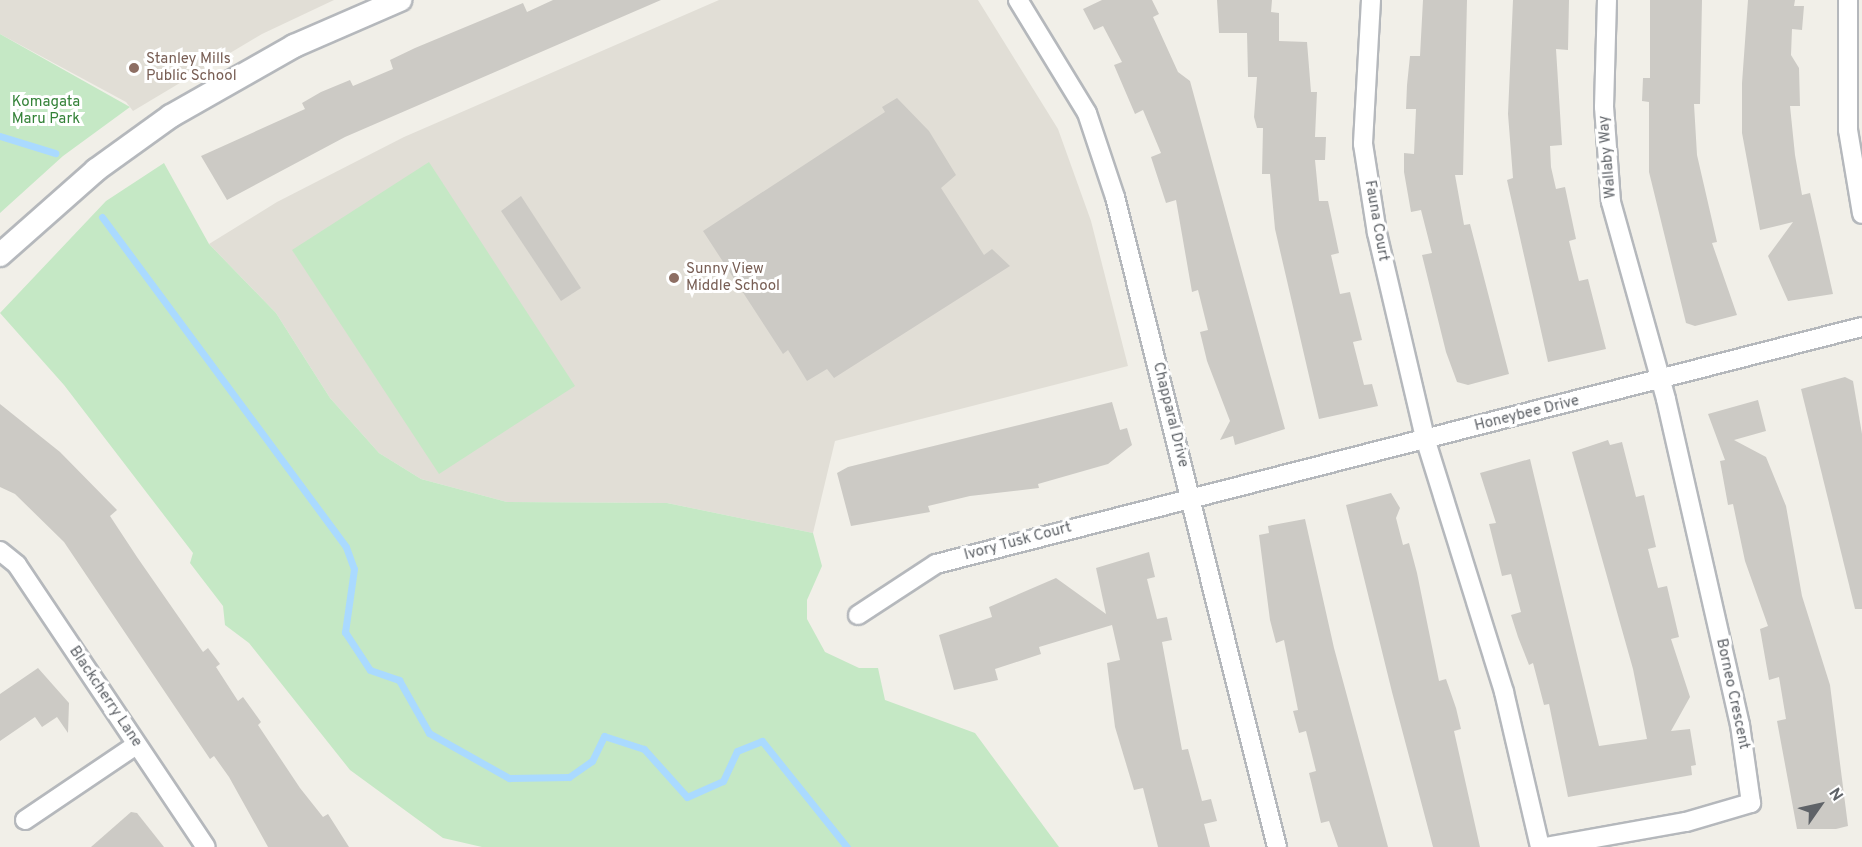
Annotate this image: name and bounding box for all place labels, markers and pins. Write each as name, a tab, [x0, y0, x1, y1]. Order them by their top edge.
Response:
place label: Stanley Mills Public School	[146, 50, 237, 85]
marker: Stanley Mills Public School	[127, 61, 141, 75]
place label: Sunny View Middle School	[686, 260, 780, 295]
marker: Sunny View Middle School	[667, 271, 681, 285]

